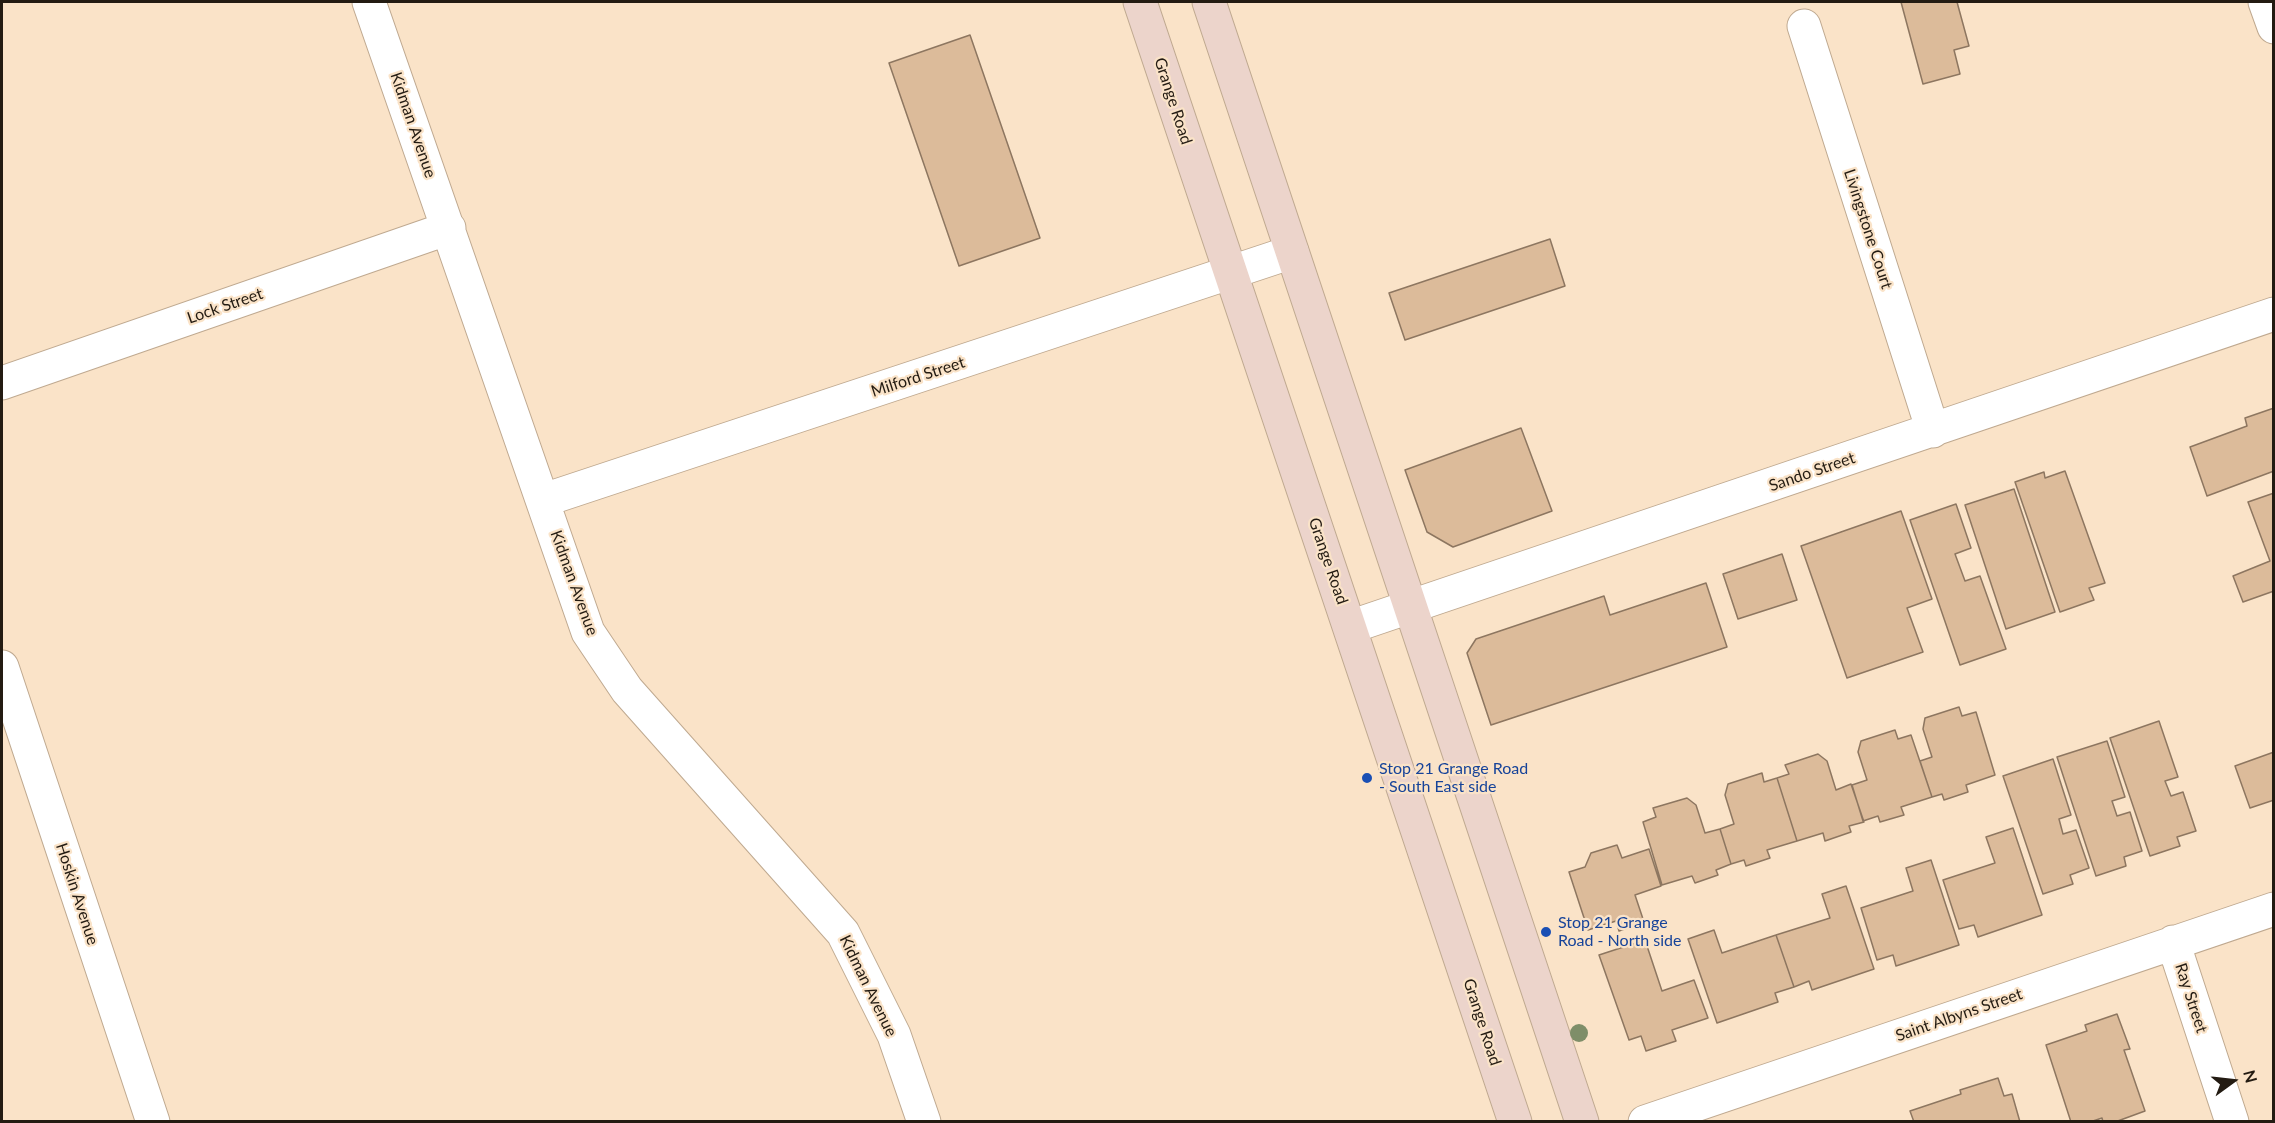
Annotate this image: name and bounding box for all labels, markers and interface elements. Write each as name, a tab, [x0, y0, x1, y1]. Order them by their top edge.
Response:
street label: Grange Road	[1150, 55, 1196, 147]
street label: Kidman Avenue	[386, 70, 440, 180]
street label: Livingstone Court	[1840, 167, 1896, 291]
street label: Lock Street	[185, 284, 265, 328]
street label: Milford Street	[869, 353, 967, 401]
street label: Sando Street	[1766, 448, 1858, 496]
street label: Grange Road	[1304, 515, 1352, 607]
street label: Kidman Avenue	[546, 528, 602, 638]
place label: Stop 21 Grange Road - South East side	[1379, 759, 1528, 797]
marker: Stop 21 Grange Road - South East side	[1360, 771, 1374, 785]
street label: Hoskin Avenue	[52, 841, 102, 947]
place label: Stop 21 Grange Road - North side	[1558, 913, 1681, 951]
marker: Stop 21 Grange Road - North side	[1539, 925, 1553, 939]
street label: Kidman Avenue	[835, 932, 901, 1040]
street label: Ray Street	[2171, 961, 2211, 1035]
street label: Grange Road	[1459, 976, 1505, 1068]
street label: Saint Albyns Street	[1893, 984, 2025, 1046]
north arrow	[2203, 1051, 2263, 1111]
text: N	[2240, 1068, 2262, 1085]

